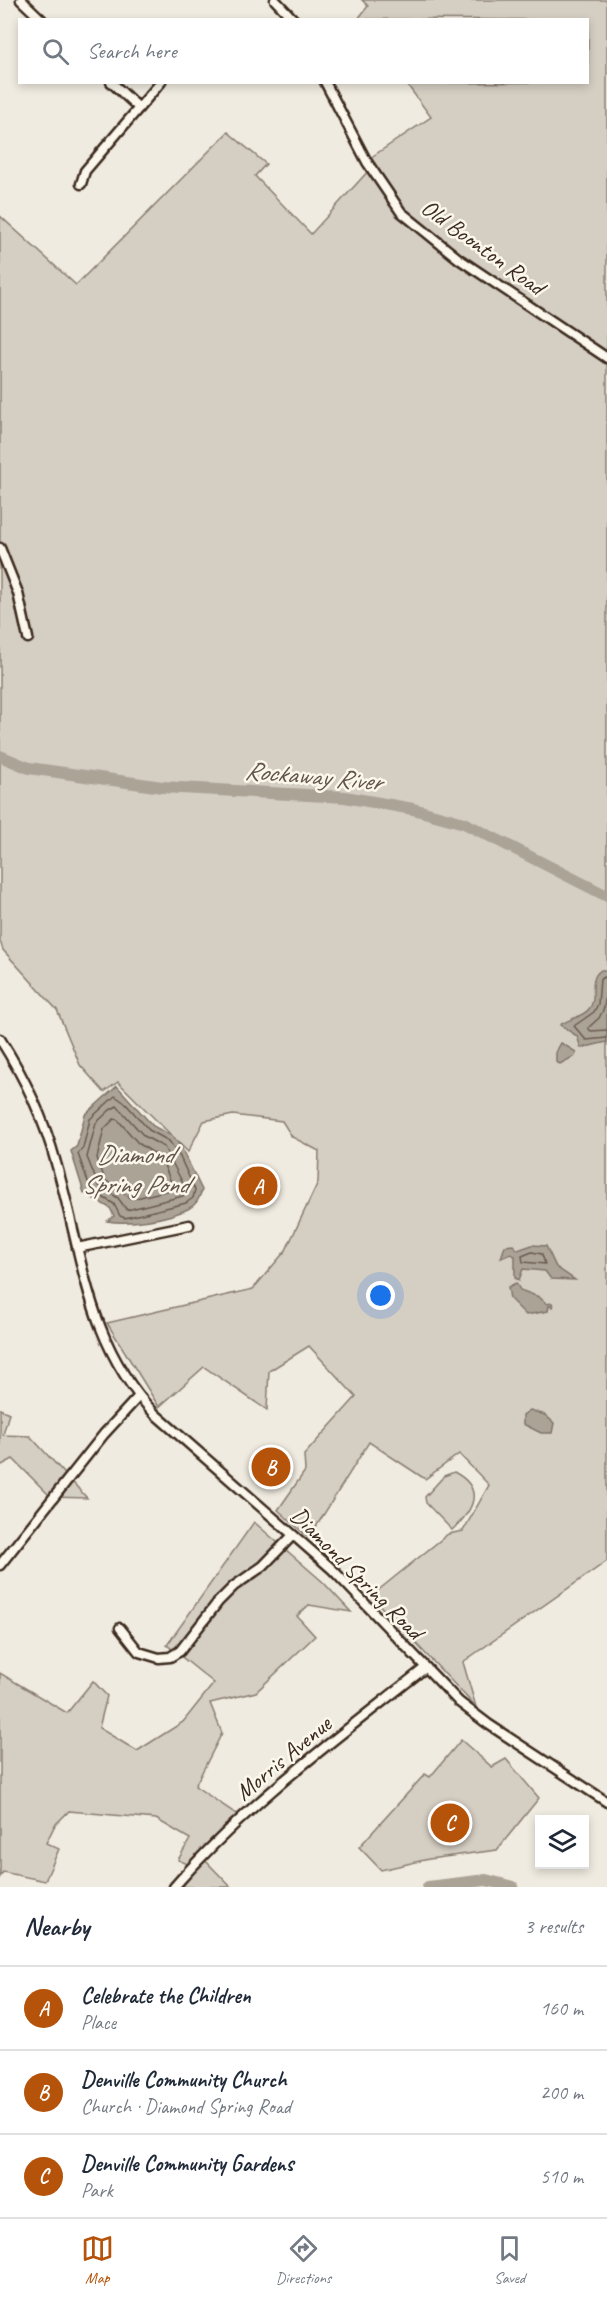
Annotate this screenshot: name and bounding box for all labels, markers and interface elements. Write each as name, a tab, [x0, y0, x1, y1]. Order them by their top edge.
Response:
search box	[18, 18, 589, 84]
icon: search	[39, 35, 72, 68]
text: Search here	[87, 37, 177, 65]
street label: Old Boonton Road	[415, 192, 553, 304]
water label: Rockaway River	[244, 754, 387, 799]
water label: Diamond Spring Pond	[82, 1138, 196, 1201]
pin: A	[238, 1164, 278, 1208]
your location	[366, 1281, 395, 1310]
pin: B	[252, 1444, 290, 1490]
street label: Diamond Spring Road	[284, 1500, 432, 1648]
street label: Morris Avenue	[229, 1708, 339, 1807]
pin: C	[430, 1800, 470, 1846]
map controls	[535, 1815, 589, 1869]
button: layers	[535, 1815, 589, 1869]
text: Nearby	[24, 1910, 89, 1943]
text: 3 results	[524, 1914, 583, 1939]
text: Celebrate the Children	[81, 1982, 251, 2010]
text: A	[38, 1996, 49, 2021]
text: 160 m	[540, 1996, 583, 2021]
text: Place	[81, 2010, 116, 2035]
text: Denville Community Church	[81, 2066, 287, 2094]
text: B	[38, 2080, 49, 2105]
text: 200 m	[540, 2080, 583, 2105]
text: Church · Diamond Spring Road	[81, 2094, 291, 2119]
text: Denville Community Gardens	[81, 2150, 293, 2178]
text: C	[39, 2164, 48, 2189]
text: 510 m	[540, 2164, 583, 2189]
text: Park	[81, 2178, 113, 2203]
tab: Map	[81, 2232, 114, 2288]
tab: Directions	[276, 2232, 331, 2288]
tab: Saved	[493, 2232, 526, 2288]

